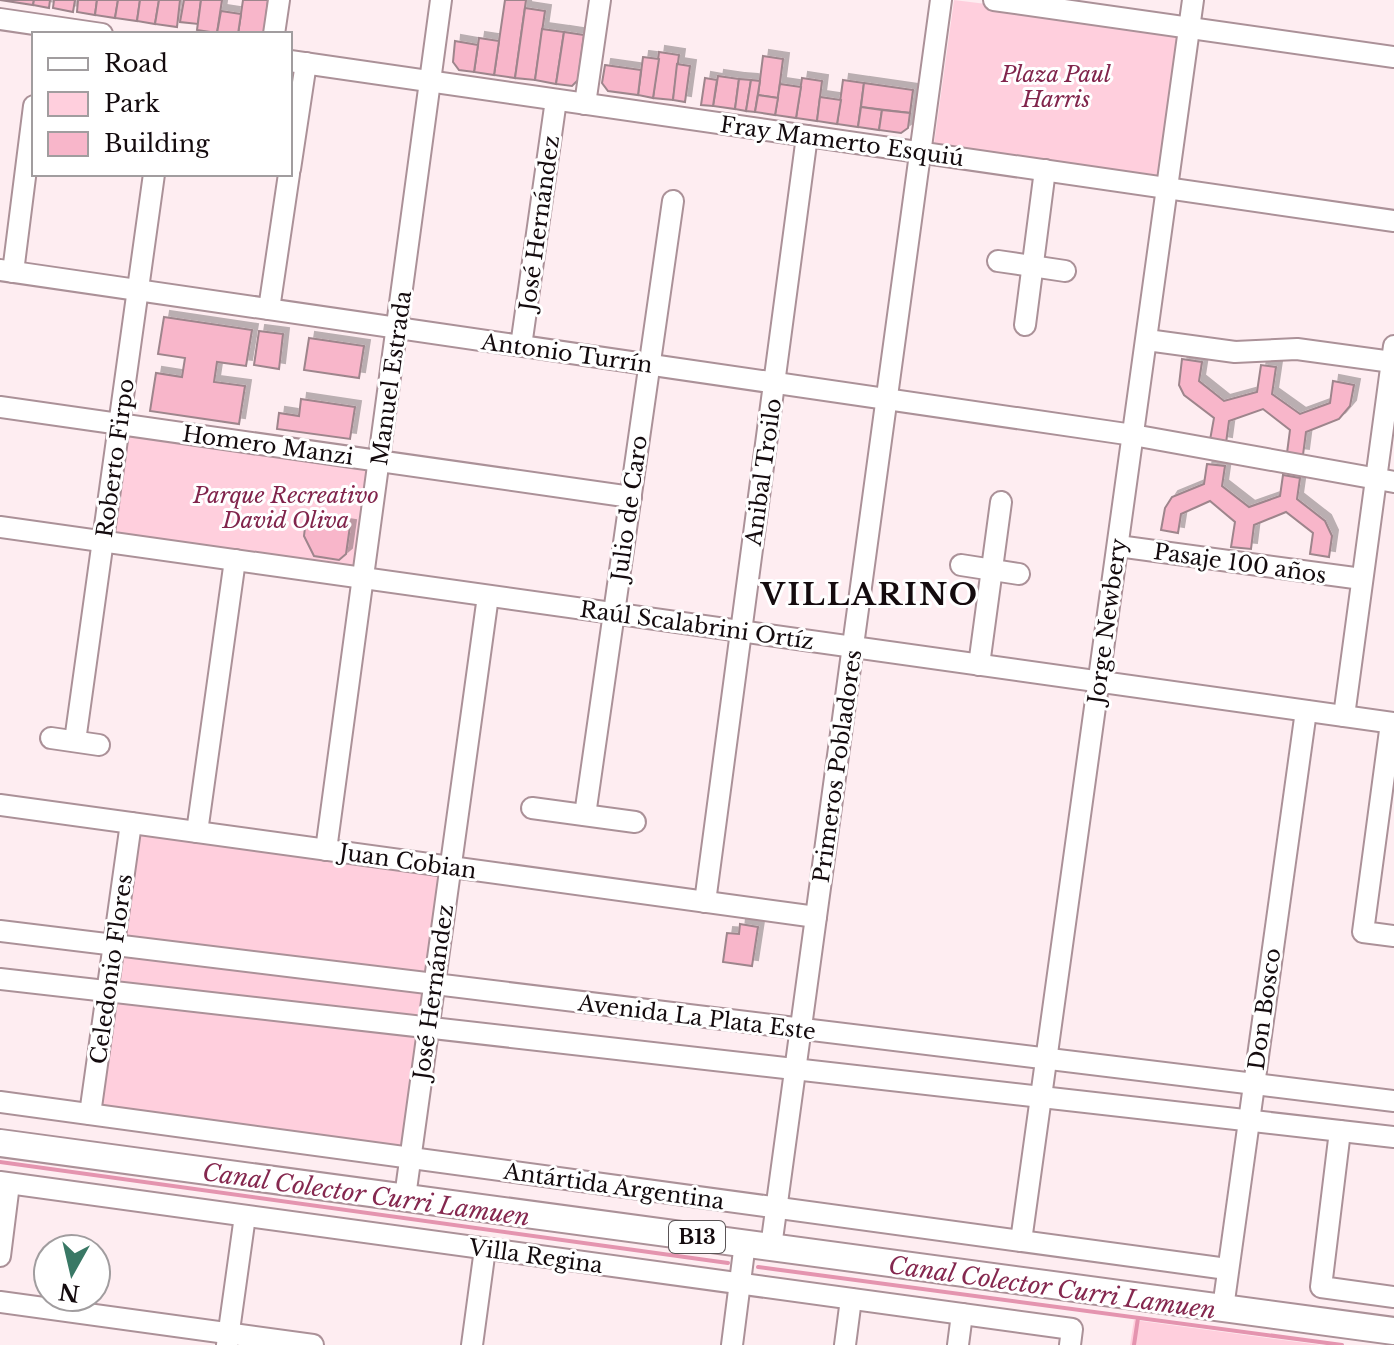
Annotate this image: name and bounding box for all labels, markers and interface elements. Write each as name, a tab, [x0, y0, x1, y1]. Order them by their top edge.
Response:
legend	[32, 32, 292, 176]
text: Road	[104, 49, 168, 78]
park label: Plaza Paul Harris	[1000, 61, 1111, 113]
text: Park	[104, 89, 160, 118]
street label: Fray Mamerto Esquiú	[718, 111, 966, 172]
text: Building	[104, 129, 210, 158]
street label: José Hernández	[513, 134, 565, 315]
street label: Manuel Estrada	[366, 288, 417, 467]
street label: Antonio Turrín	[479, 328, 654, 379]
street label: Roberto Firpo	[91, 377, 140, 539]
street label: Anibal Troilo	[740, 397, 787, 549]
street label: Homero Manzi	[181, 420, 356, 471]
street label: Julio de Caro	[606, 434, 653, 585]
park label: Parque Recreativo David Oliva	[192, 482, 379, 534]
street label: Jorge Newbery	[1082, 537, 1132, 708]
street label: Pasaje 100 años	[1152, 538, 1328, 589]
district label: VILLARINO	[760, 576, 979, 613]
street label: Raúl Scalabrini Ortíz	[578, 596, 816, 655]
street label: Primeros Pobladores	[808, 648, 867, 884]
street label: Juan Cobian	[335, 838, 478, 884]
street label: Celedonio Flores	[85, 872, 138, 1066]
street label: José Hernández	[407, 903, 459, 1084]
street label: Don Bosco	[1243, 946, 1286, 1072]
street label: Avenida La Plata Este	[576, 989, 817, 1045]
water label: Canal Colector Curri Lamuen	[201, 1157, 532, 1232]
street label: Antártida Argentina	[501, 1157, 727, 1215]
road number: B13	[669, 1221, 725, 1253]
north arrow	[32, 1233, 112, 1313]
street label: Villa Regina	[466, 1234, 605, 1279]
water label: Canal Colector Curri Lamuen	[887, 1250, 1218, 1325]
text: N	[57, 1277, 81, 1307]

